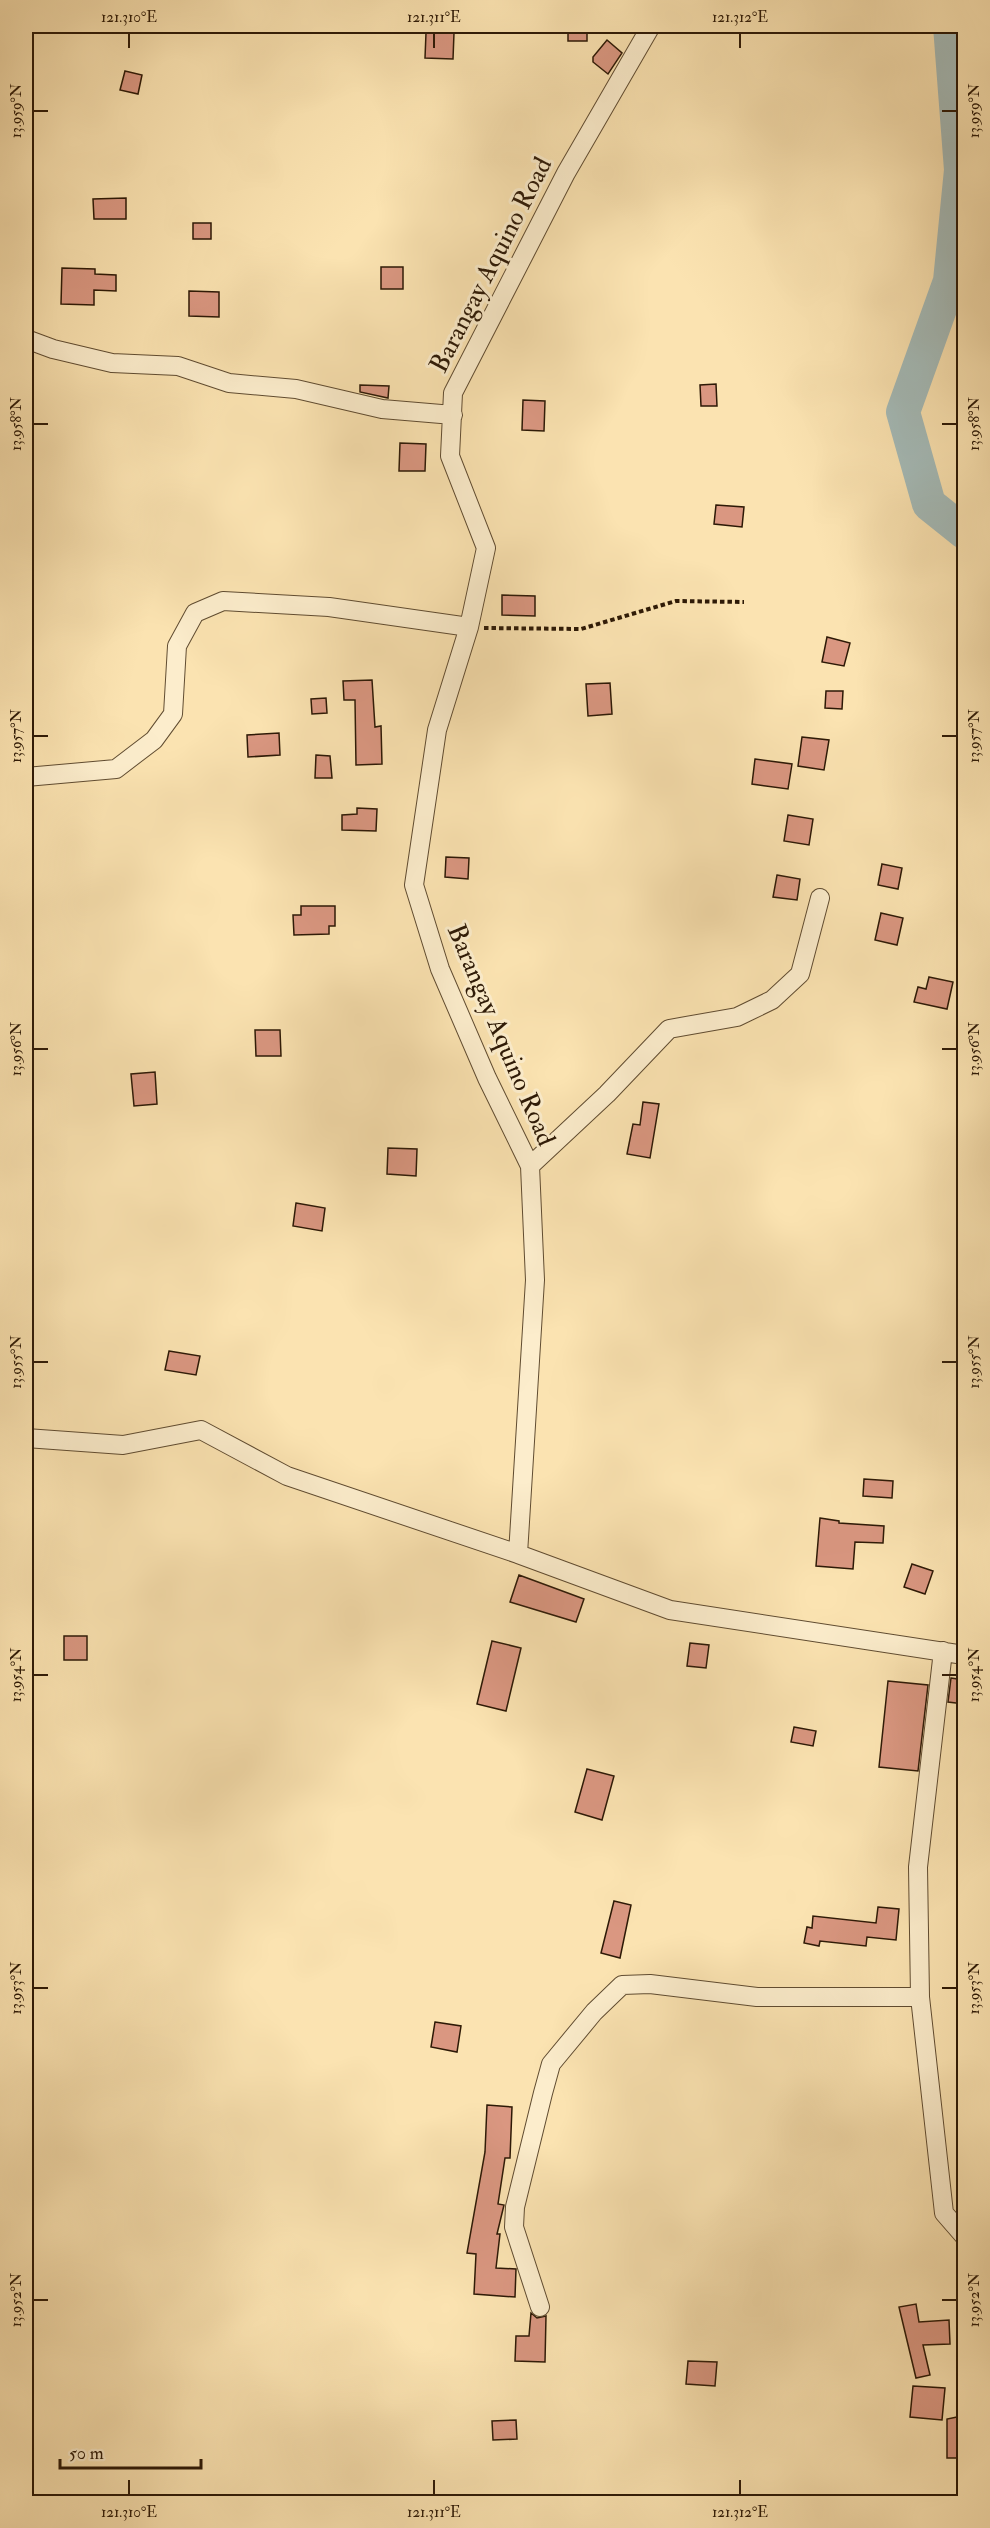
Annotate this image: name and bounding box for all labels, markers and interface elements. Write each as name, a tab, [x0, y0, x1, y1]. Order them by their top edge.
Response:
text: 121.310°E	[101, 8, 157, 27]
text: 121.311°E	[407, 8, 461, 27]
text: 121.312°E	[712, 8, 768, 27]
text: 13.959°N	[7, 83, 26, 138]
text: 13.959°N	[965, 83, 984, 138]
street label: Barangay Aquino Road	[423, 152, 559, 378]
text: 13.958°N	[7, 396, 26, 451]
text: 13.958°N	[965, 396, 984, 451]
text: 13.957°N	[7, 708, 26, 763]
text: 13.957°N	[965, 708, 984, 763]
street label: Barangay Aquino Road	[440, 919, 562, 1151]
text: 13.956°N	[7, 1021, 26, 1076]
text: 13.956°N	[965, 1021, 984, 1076]
text: 13.955°N	[7, 1335, 26, 1389]
text: 13.955°N	[965, 1335, 984, 1389]
text: 13.954°N	[7, 1647, 26, 1702]
text: 13.954°N	[965, 1647, 984, 1702]
text: 13.953°N	[7, 1961, 26, 2014]
text: 13.953°N	[965, 1961, 984, 2014]
text: 13.952°N	[7, 2272, 26, 2327]
text: 13.952°N	[965, 2272, 984, 2327]
scale bar	[60, 2432, 201, 2470]
text: 50 m	[69, 2442, 104, 2465]
text: 121.310°E	[101, 2503, 157, 2522]
text: 121.311°E	[407, 2503, 461, 2522]
text: 121.312°E	[712, 2503, 768, 2522]

